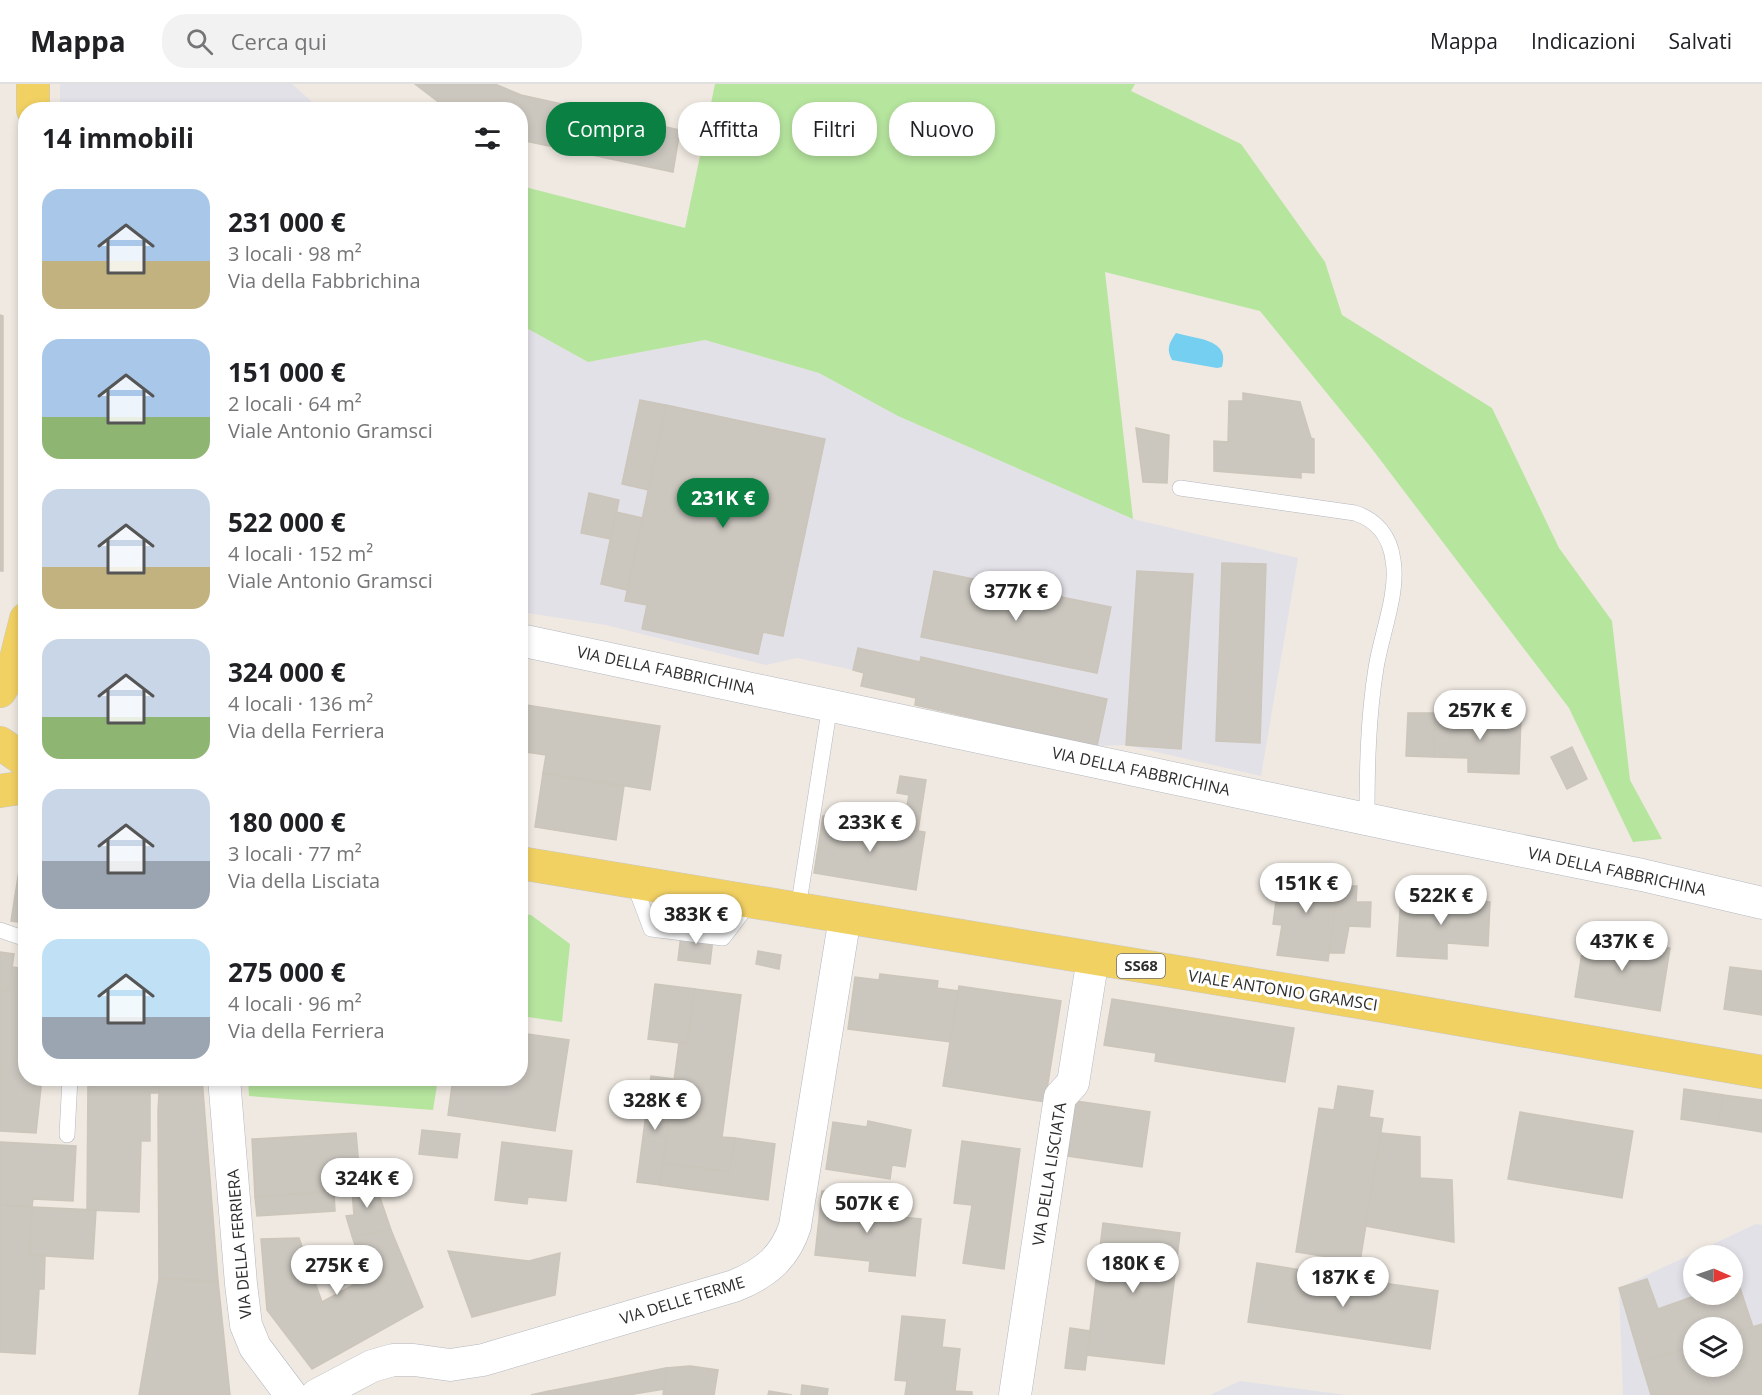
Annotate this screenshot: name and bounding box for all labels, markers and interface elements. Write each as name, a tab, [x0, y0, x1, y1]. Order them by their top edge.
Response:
search box	[162, 14, 582, 68]
text: Mappa	[30, 22, 126, 60]
icon: search	[183, 25, 216, 58]
text: Cerca qui	[231, 26, 327, 56]
text: Mappa	[1430, 27, 1498, 55]
text: Indicazioni	[1531, 27, 1636, 55]
text: Salvati	[1669, 27, 1732, 55]
chip: Compra	[546, 102, 666, 156]
chip: Affitta	[678, 102, 780, 156]
chip: Filtri	[792, 102, 877, 156]
chip: Nuovo	[889, 102, 995, 156]
text: 14 immobili	[42, 120, 194, 156]
icon: filters	[471, 122, 504, 155]
text: 231 000 €	[228, 204, 346, 240]
icon: home	[90, 213, 162, 285]
text: 3 locali · 98 m²	[228, 240, 362, 267]
text: Via della Fabbrichina	[228, 267, 421, 294]
text: 151 000 €	[228, 354, 346, 390]
icon: home	[90, 363, 162, 435]
text: 2 locali · 64 m²	[228, 390, 362, 417]
text: Viale Antonio Gramsci	[228, 417, 433, 444]
pin: 231K €	[674, 478, 772, 529]
text: 231K €	[691, 484, 755, 511]
text: 522 000 €	[228, 504, 346, 540]
icon: home	[90, 513, 162, 585]
text: 4 locali · 152 m²	[228, 540, 373, 567]
text: Viale Antonio Gramsci	[228, 567, 433, 594]
pin: 377K €	[967, 571, 1065, 622]
text: 377K €	[984, 577, 1048, 604]
street label: VIA DELLA FABBRICHINA	[575, 640, 758, 700]
text: 324 000 €	[228, 654, 346, 690]
icon: home	[90, 663, 162, 735]
text: 4 locali · 136 m²	[228, 690, 373, 717]
pin: 257K €	[1431, 690, 1529, 741]
text: 257K €	[1448, 696, 1512, 723]
text: Via della Ferriera	[228, 717, 385, 744]
street label: VIA DELLA FABBRICHINA	[1050, 741, 1233, 801]
pin: 233K €	[821, 802, 919, 853]
text: 180 000 €	[228, 804, 346, 840]
text: 233K €	[838, 808, 902, 835]
icon: home	[90, 813, 162, 885]
text: 3 locali · 77 m²	[228, 840, 362, 867]
street label: VIA DELLA FABBRICHINA	[1526, 841, 1709, 901]
pin: 151K €	[1257, 863, 1355, 914]
text: Via della Lisciata	[228, 867, 380, 894]
text: 151K €	[1274, 869, 1338, 896]
pin: 522K €	[1392, 875, 1490, 926]
text: 522K €	[1409, 881, 1473, 908]
pin: 383K €	[647, 894, 745, 945]
text: 383K €	[664, 900, 728, 927]
pin: 437K €	[1573, 921, 1671, 972]
text: 437K €	[1590, 927, 1654, 954]
text: 275 000 €	[228, 954, 346, 990]
road number: SS68	[1117, 954, 1165, 978]
icon: home	[90, 963, 162, 1035]
street label: VIALE ANTONIO GRAMSCI	[1187, 964, 1379, 1016]
text: 4 locali · 96 m²	[228, 990, 362, 1017]
text: Via della Ferriera	[228, 1017, 385, 1044]
pin: 328K €	[606, 1080, 704, 1131]
text: 328K €	[623, 1086, 687, 1113]
street label: VIA DELLA LISCIATA	[1027, 1100, 1071, 1247]
pin: 324K €	[318, 1158, 416, 1209]
text: 324K €	[335, 1164, 399, 1191]
street label: VIA DELLA FERRIERA	[221, 1167, 256, 1320]
pin: 507K €	[818, 1183, 916, 1234]
text: 507K €	[835, 1189, 899, 1216]
pin: 180K €	[1084, 1243, 1182, 1294]
pin: 275K €	[288, 1245, 386, 1296]
north arrow	[1683, 1245, 1743, 1305]
map controls	[1683, 1245, 1743, 1377]
text: 180K €	[1101, 1249, 1165, 1276]
text: 275K €	[305, 1251, 369, 1278]
pin: 187K €	[1294, 1257, 1392, 1308]
text: 187K €	[1311, 1263, 1375, 1290]
street label: VIA DELLE TERME	[617, 1271, 747, 1329]
button: layers	[1683, 1317, 1743, 1377]

